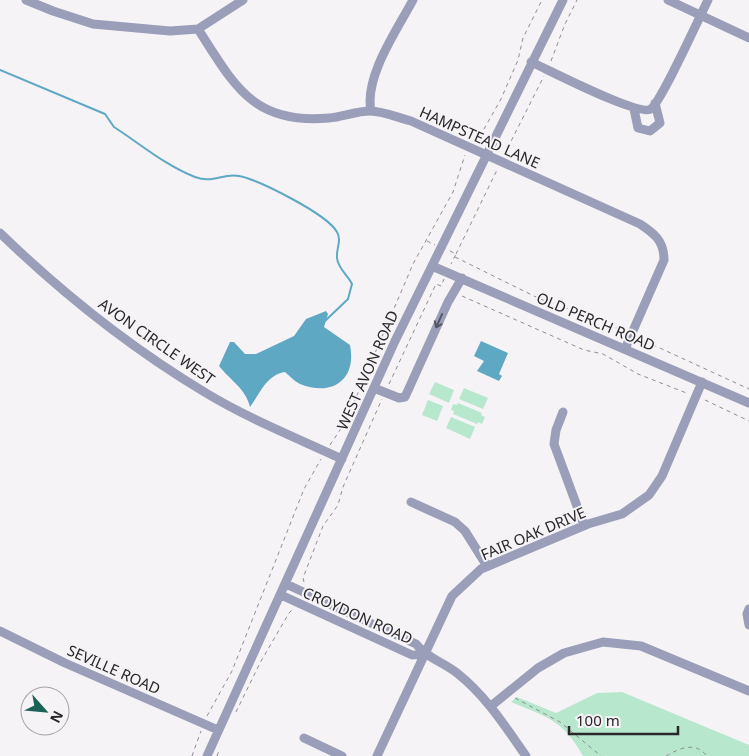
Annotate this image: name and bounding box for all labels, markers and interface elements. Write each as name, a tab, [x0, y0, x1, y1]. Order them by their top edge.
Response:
street label: HAMPSTEAD LANE	[417, 101, 543, 173]
street label: OLD PERCH ROAD	[534, 287, 658, 355]
street label: AVON CIRCLE WEST	[95, 293, 219, 389]
street label: WEST AVON ROAD	[332, 307, 402, 433]
one-way arrow	[434, 313, 443, 328]
street label: FAIR OAK DRIVE	[477, 502, 589, 564]
street label: CROYDON ROAD	[300, 582, 416, 648]
street label: SEVILLE ROAD	[64, 640, 164, 698]
north arrow	[20, 686, 70, 736]
scale bar	[569, 704, 678, 736]
text: N	[46, 708, 68, 727]
text: 100 m	[576, 710, 620, 730]

